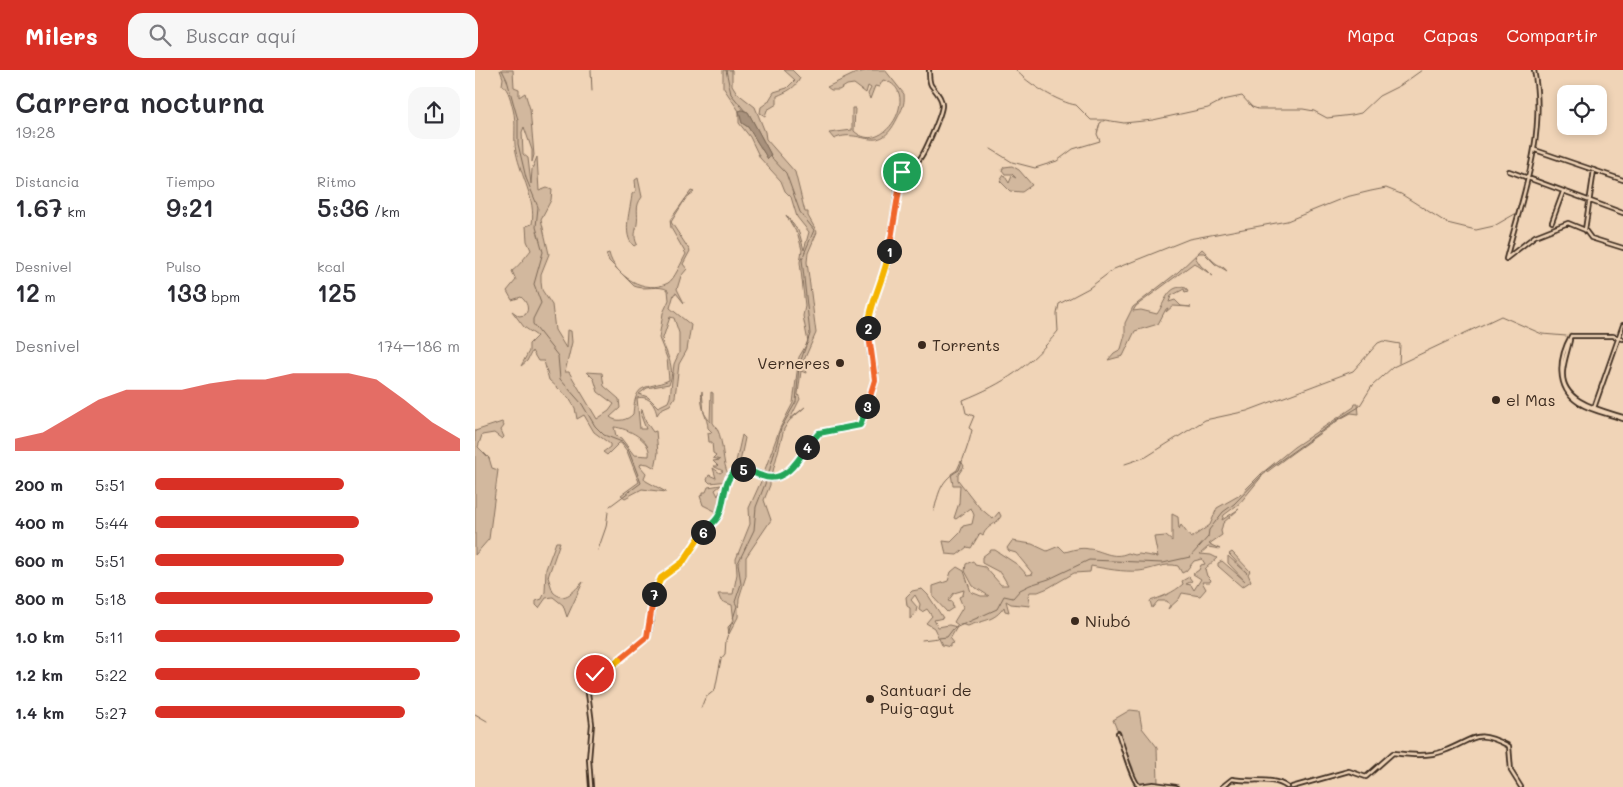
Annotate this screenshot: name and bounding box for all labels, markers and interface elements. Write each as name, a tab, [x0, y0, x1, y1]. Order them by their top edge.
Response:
search box	[128, 13, 478, 58]
text: Milers	[25, 20, 98, 51]
icon: search	[146, 21, 174, 49]
text: Buscar aquí	[186, 23, 296, 48]
text: Mapa	[1347, 23, 1395, 47]
text: Capas	[1423, 23, 1478, 47]
text: Compartir	[1506, 23, 1598, 47]
text: Carrera nocturna	[15, 84, 265, 120]
map controls	[1557, 85, 1607, 135]
button: locate	[1557, 85, 1607, 135]
button: share	[408, 87, 460, 139]
text: 19:28	[15, 121, 55, 142]
pin	[881, 151, 923, 193]
icon: arrive	[888, 158, 916, 186]
text: Distancia	[15, 172, 80, 191]
text: Tiempo	[166, 172, 215, 191]
text: Ritmo	[317, 172, 356, 191]
text: 1.67	[15, 191, 63, 223]
text: 9:21	[166, 191, 214, 223]
text: 5:36	[317, 191, 369, 223]
text: km	[63, 202, 86, 221]
text: /km	[369, 202, 400, 221]
pin: 1	[877, 238, 901, 264]
text: 1	[886, 242, 893, 261]
text: Desnivel	[15, 257, 72, 276]
text: Pulso	[166, 257, 201, 276]
text: kcal	[317, 257, 345, 276]
text: 12	[15, 276, 40, 308]
text: 133	[166, 276, 207, 308]
text: 125	[317, 276, 357, 308]
text: m	[40, 287, 56, 306]
text: bpm	[207, 287, 240, 306]
pin: 2	[855, 316, 881, 340]
text: 2	[865, 319, 872, 338]
place label: Torrents	[932, 334, 1000, 355]
text: Desnivel	[15, 335, 80, 356]
text: 174–186 m	[377, 335, 460, 356]
marker: Torrents	[916, 339, 928, 351]
place label: Verneres	[757, 352, 830, 373]
marker: Verneres	[834, 357, 846, 369]
place label: el Mas	[1506, 389, 1556, 410]
pin: 3	[855, 394, 879, 418]
marker: el Mas	[1490, 394, 1502, 406]
text: 3	[863, 397, 872, 416]
pin: 4	[795, 434, 819, 460]
text: 4	[803, 438, 812, 457]
pin: 5	[731, 456, 755, 482]
text: 5	[739, 460, 748, 479]
text: 200 m	[15, 474, 63, 495]
text: 5:51	[95, 474, 126, 495]
text: 400 m	[15, 512, 64, 533]
text: 5:44	[95, 512, 128, 533]
pin: 6	[691, 520, 715, 544]
text: 6	[699, 523, 708, 542]
text: 600 m	[15, 550, 64, 571]
text: 5:51	[95, 550, 126, 571]
pin: 7	[641, 582, 667, 606]
text: 7	[651, 585, 658, 604]
text: 800 m	[15, 588, 64, 609]
text: 5:18	[95, 588, 126, 609]
place label: Niubó	[1085, 610, 1130, 631]
marker: Niubó	[1069, 615, 1081, 627]
text: 1.0 km	[15, 626, 64, 647]
text: 5:11	[95, 626, 124, 647]
pin	[574, 653, 616, 695]
icon: check	[581, 660, 609, 688]
text: 1.2 km	[15, 664, 63, 685]
text: 5:22	[95, 664, 127, 685]
place label: Santuari de Puig-agut	[880, 679, 972, 718]
marker: Santuari de Puig-agut	[864, 693, 876, 705]
text: 1.4 km	[15, 702, 64, 723]
text: 5:27	[95, 702, 127, 723]

